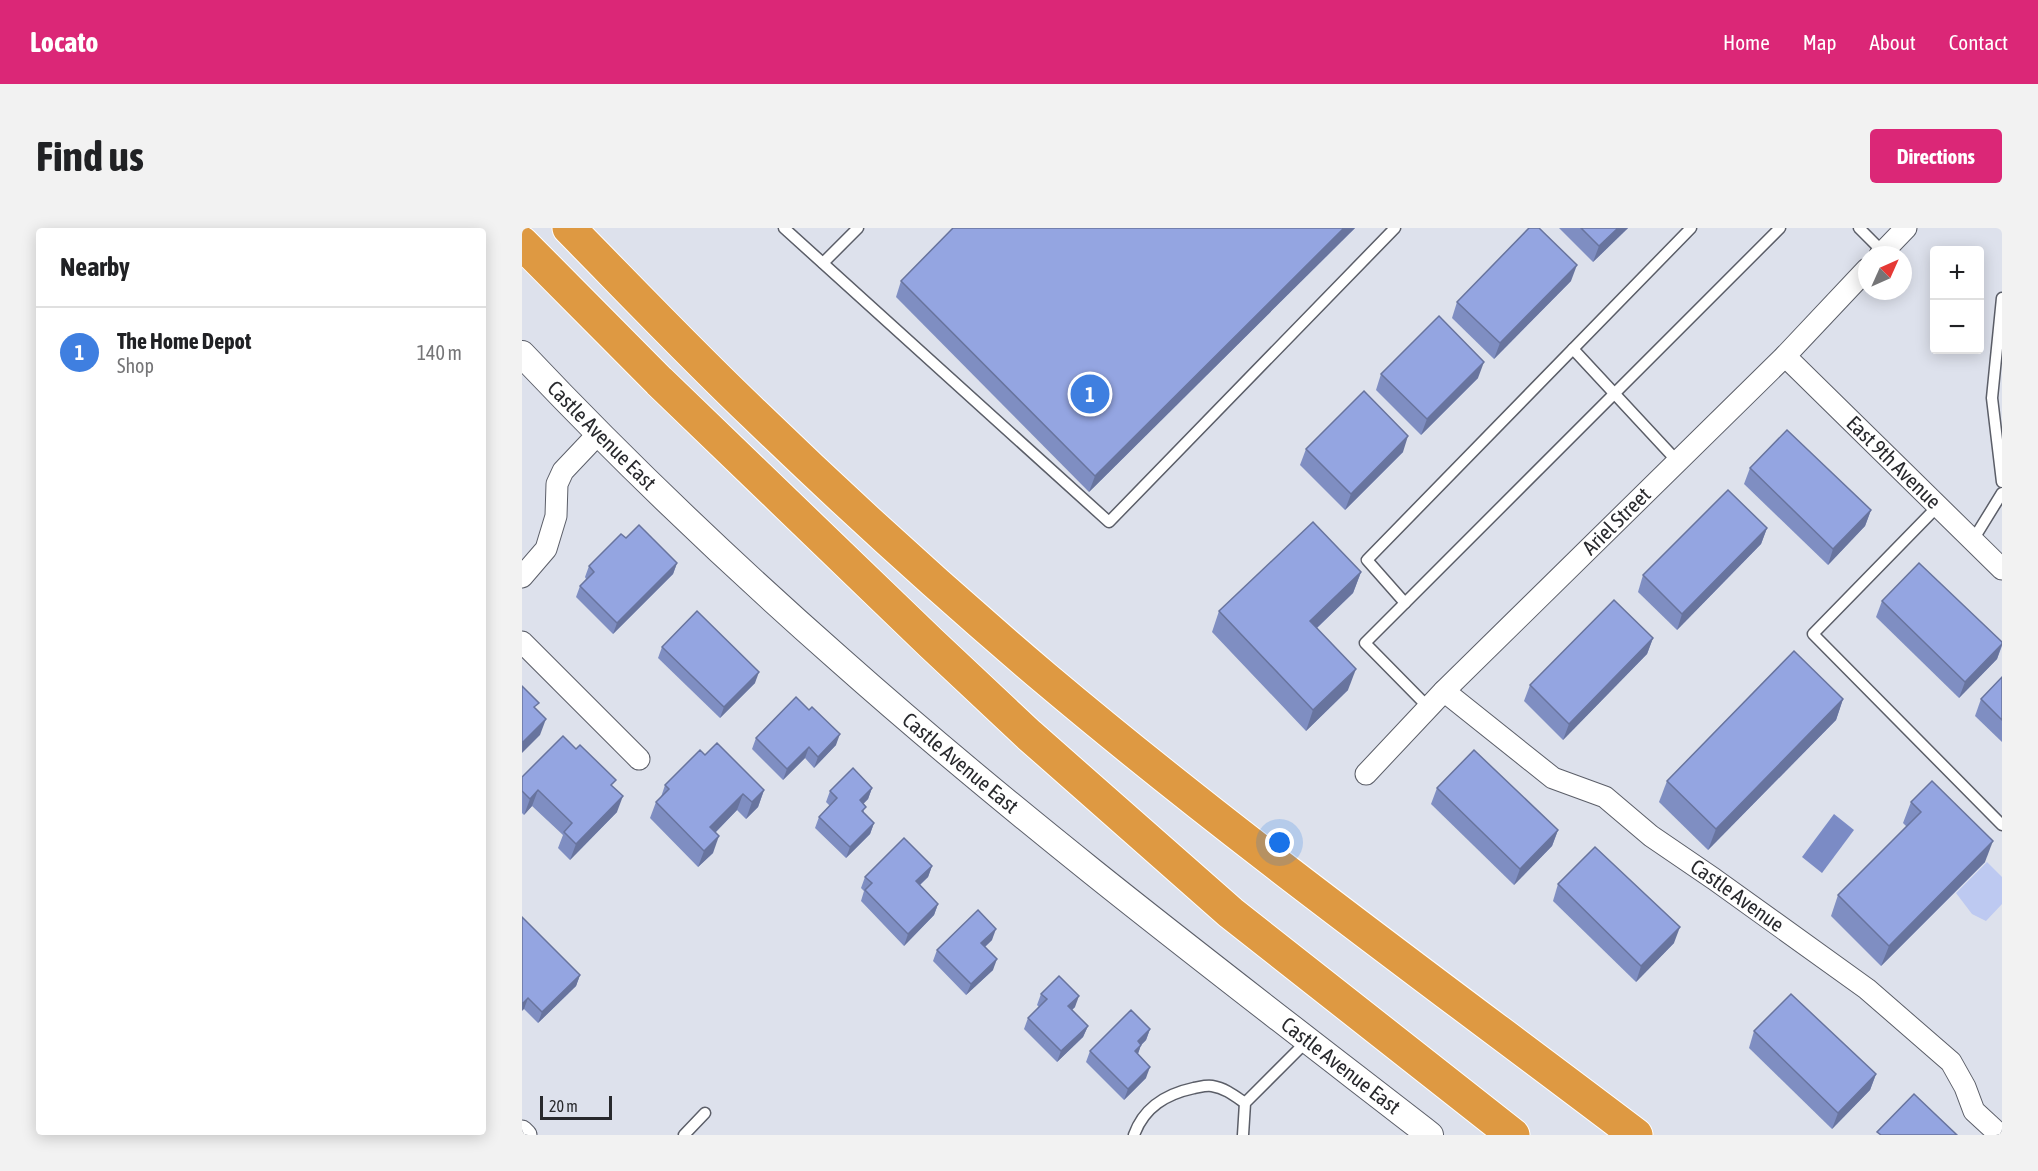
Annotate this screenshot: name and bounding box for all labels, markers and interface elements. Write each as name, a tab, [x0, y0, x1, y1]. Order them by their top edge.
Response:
text: Locato	[30, 26, 98, 58]
text: Home	[1723, 30, 1770, 54]
text: Map	[1803, 30, 1837, 54]
text: About	[1870, 30, 1916, 54]
text: Contact	[1949, 30, 2008, 54]
button: Directions	[1870, 129, 2002, 183]
text: Find us	[36, 132, 144, 180]
north arrow	[1858, 246, 1912, 300]
map controls	[1930, 246, 1984, 354]
button: +	[1930, 246, 1984, 300]
text: Nearby	[60, 252, 130, 282]
button: −	[1930, 300, 1984, 354]
text: The Home Depot	[117, 328, 251, 354]
text: 1	[75, 341, 84, 364]
text: 140 m	[417, 341, 462, 364]
text: Shop	[117, 354, 154, 377]
pin: 1	[1070, 372, 1110, 416]
street label: Castle Avenue East	[543, 375, 662, 494]
street label: East 9th Avenue	[1842, 410, 1946, 513]
street label: Ariel Street	[1577, 482, 1655, 559]
street label: Castle Avenue East	[898, 707, 1024, 818]
your location	[1265, 828, 1294, 857]
street label: Castle Avenue	[1687, 854, 1789, 936]
street label: Castle Avenue East	[1277, 1012, 1405, 1119]
scale bar	[540, 1093, 612, 1120]
text: 20 m	[549, 1097, 578, 1115]

